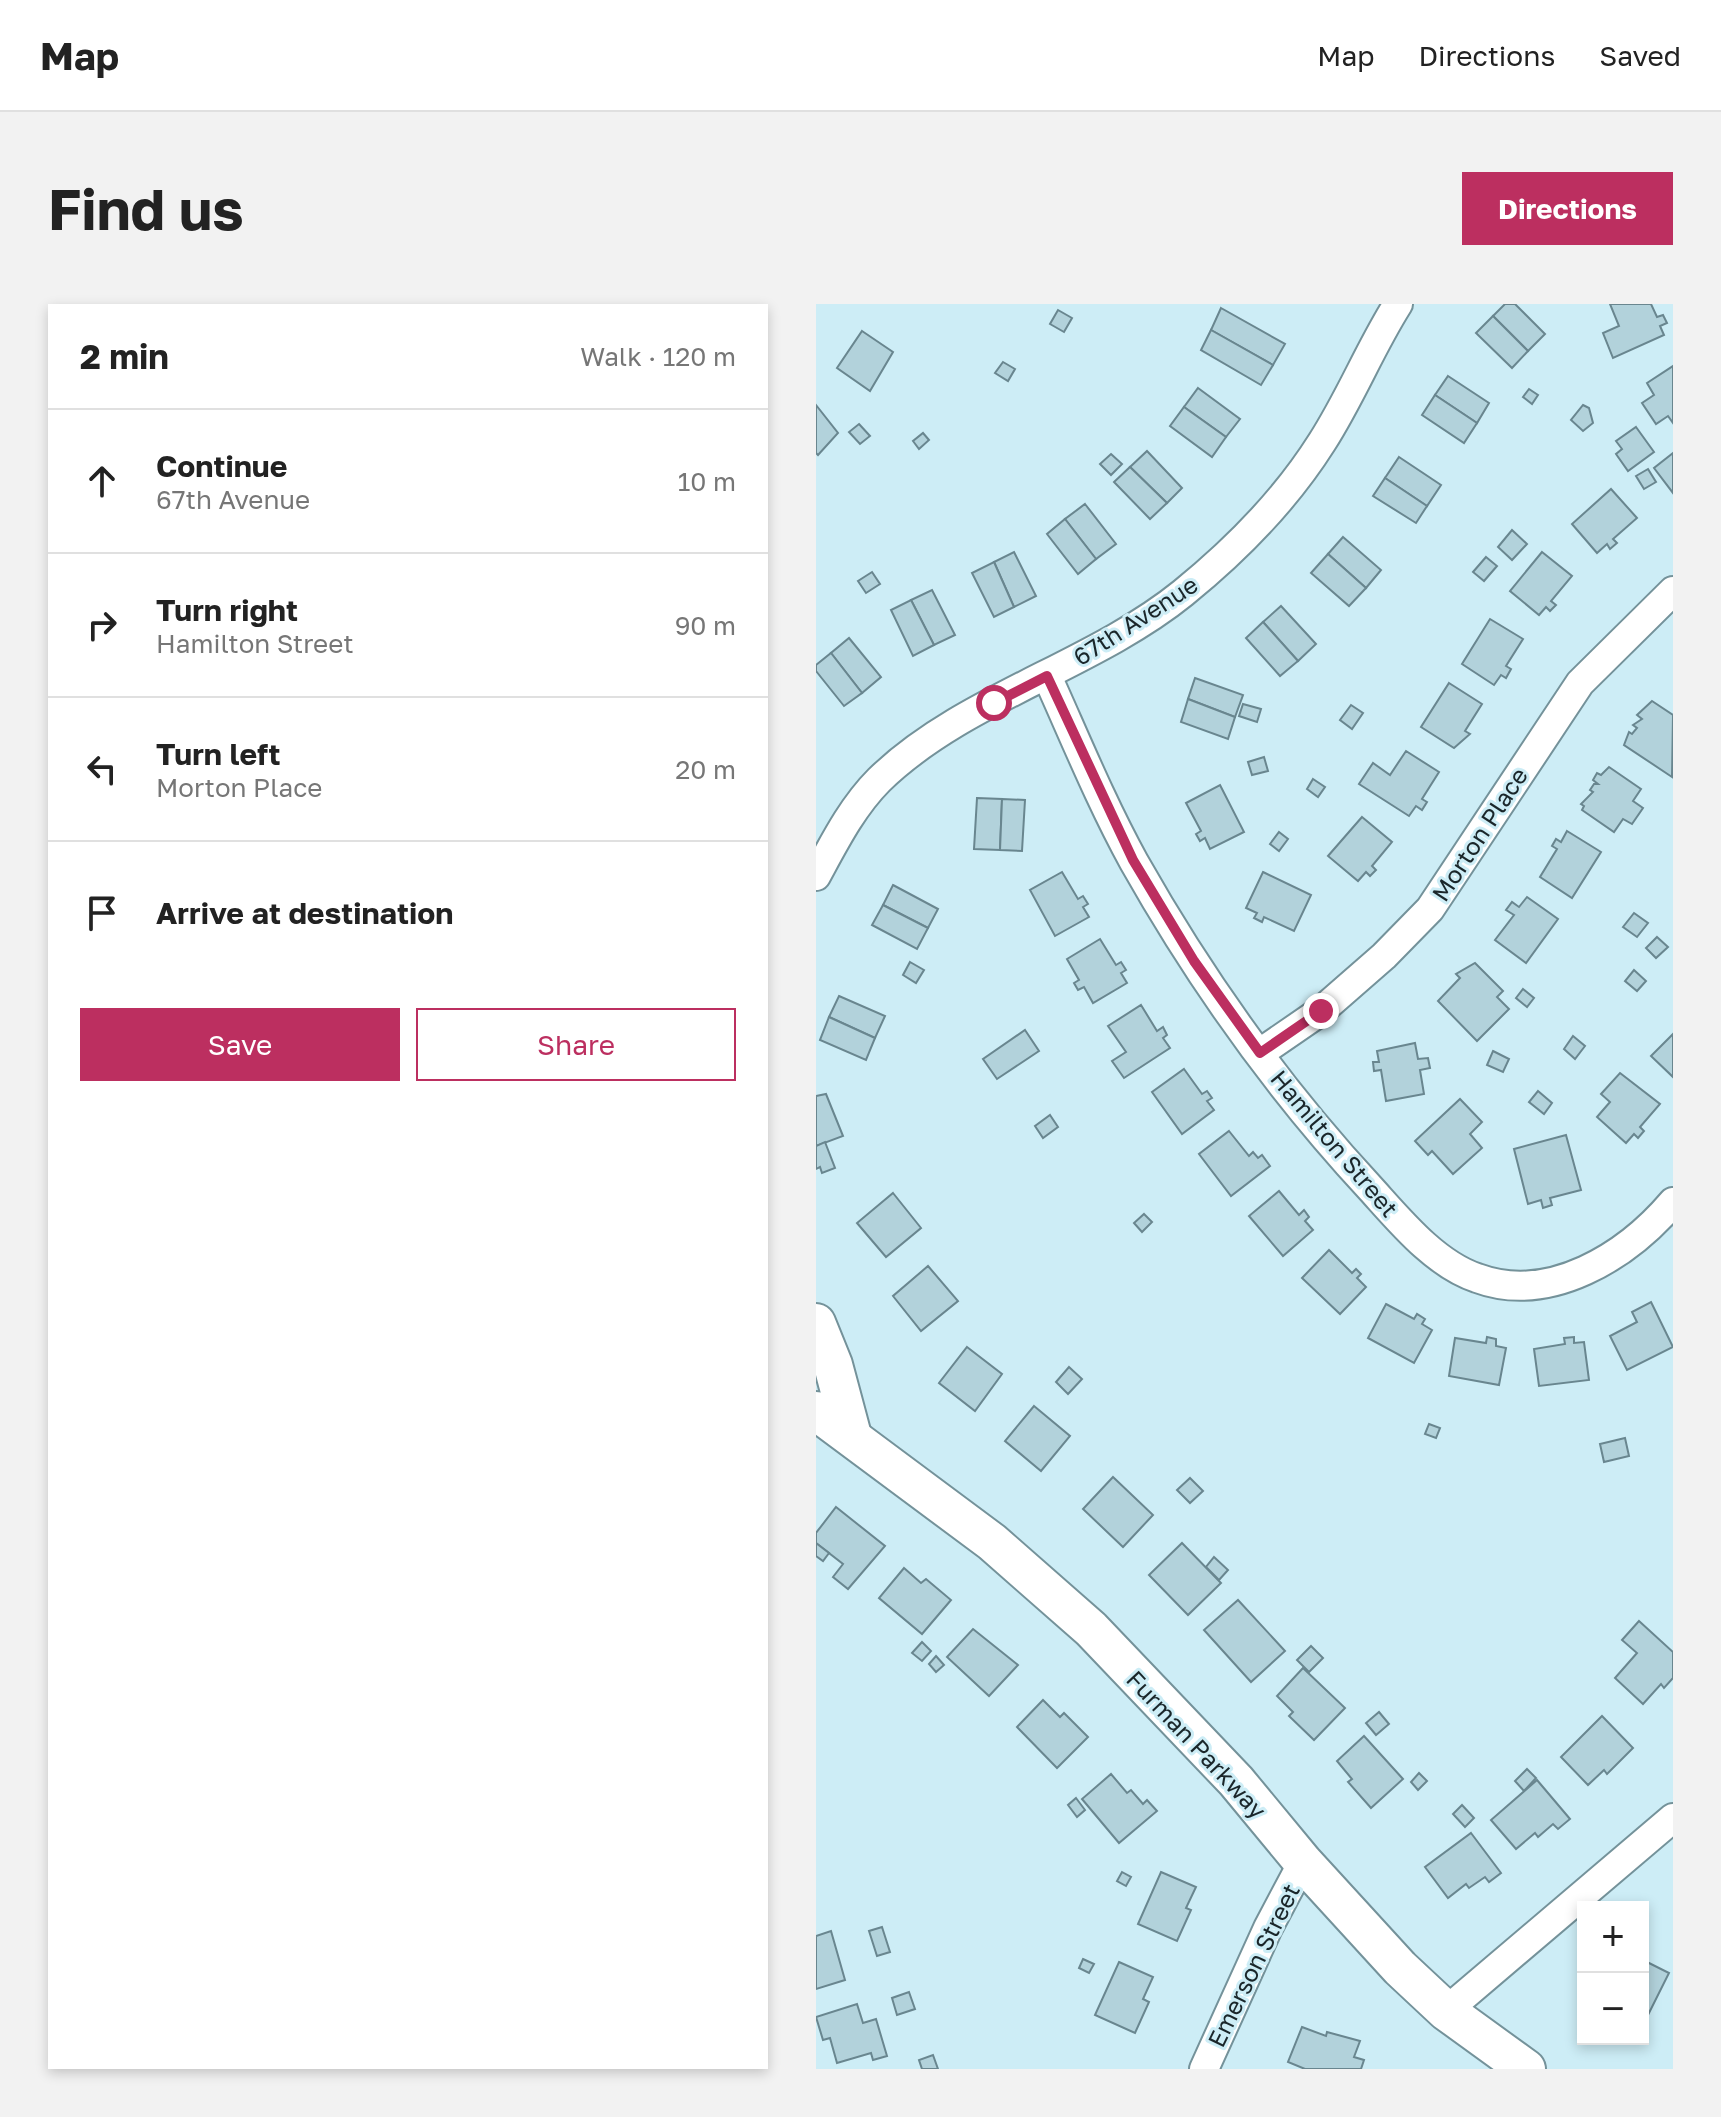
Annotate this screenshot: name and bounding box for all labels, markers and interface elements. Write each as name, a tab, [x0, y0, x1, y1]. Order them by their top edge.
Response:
text: Map	[40, 33, 119, 78]
text: Map	[1317, 39, 1374, 72]
text: Directions	[1418, 39, 1555, 72]
text: Saved	[1599, 39, 1681, 72]
button: Directions	[1462, 172, 1673, 245]
text: Find us	[48, 175, 244, 242]
text: 2 min	[80, 336, 169, 376]
text: Walk · 120 m	[580, 341, 736, 372]
text: Continue	[156, 448, 287, 484]
icon: ahead	[80, 459, 124, 503]
text: 10 m	[678, 466, 736, 497]
text: 67th Avenue	[156, 484, 310, 515]
street label: 67th Avenue	[1067, 569, 1203, 671]
text: Turn right	[156, 592, 298, 628]
icon: right	[80, 603, 124, 647]
text: 90 m	[675, 610, 736, 641]
text: Hamilton Street	[156, 628, 354, 659]
route start	[976, 685, 1012, 721]
text: Turn left	[156, 736, 281, 772]
icon: left	[80, 747, 124, 791]
text: 20 m	[675, 754, 736, 785]
street label: Morton Place	[1425, 762, 1533, 906]
text: Morton Place	[156, 772, 322, 803]
icon: arrive	[80, 891, 124, 935]
text: Arrive at destination	[156, 895, 453, 931]
route end	[1303, 993, 1339, 1029]
button: Save	[80, 1008, 400, 1081]
button: Share	[416, 1008, 736, 1081]
street label: Hamilton Street	[1265, 1064, 1405, 1222]
street label: Furman Parkway	[1121, 1664, 1273, 1824]
street label: Emerson Street	[1201, 1879, 1305, 2051]
map controls	[1577, 1901, 1649, 2045]
button: +	[1577, 1901, 1649, 1973]
button: −	[1577, 1973, 1649, 2045]

